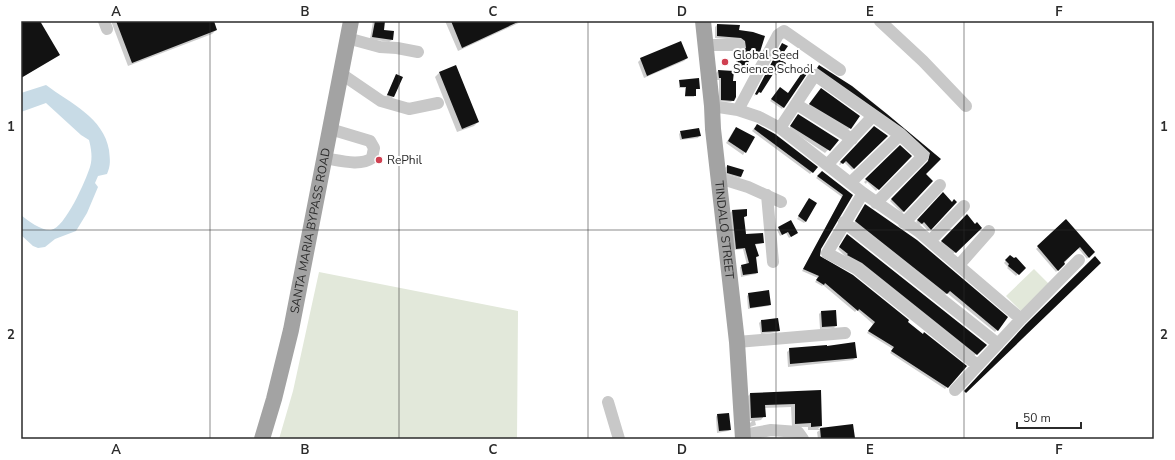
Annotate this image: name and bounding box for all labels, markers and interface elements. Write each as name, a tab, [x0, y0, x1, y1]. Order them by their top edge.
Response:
text: A	[111, 3, 121, 21]
text: B	[301, 3, 310, 21]
text: C	[489, 3, 498, 21]
text: D	[677, 3, 687, 21]
text: E	[866, 3, 874, 21]
text: F	[1055, 3, 1063, 21]
place label: Global Seed Science School	[733, 47, 814, 77]
marker: Global Seed Science School	[720, 57, 730, 67]
text: 1	[7, 118, 15, 136]
text: 1	[1160, 118, 1168, 136]
street label: SANTA MARIA BYPASS ROAD	[286, 146, 334, 315]
place label: RePhil	[387, 152, 422, 168]
marker: RePhil	[374, 155, 384, 165]
street label: TINDALO STREET	[711, 180, 738, 281]
text: 2	[7, 326, 15, 344]
text: 2	[1160, 326, 1168, 344]
scale bar	[1017, 404, 1081, 430]
text: 50 m	[1023, 410, 1051, 426]
text: A	[111, 441, 121, 459]
text: B	[301, 441, 310, 459]
text: C	[489, 441, 498, 459]
text: D	[677, 441, 687, 459]
text: E	[866, 441, 874, 459]
text: F	[1055, 441, 1063, 459]

